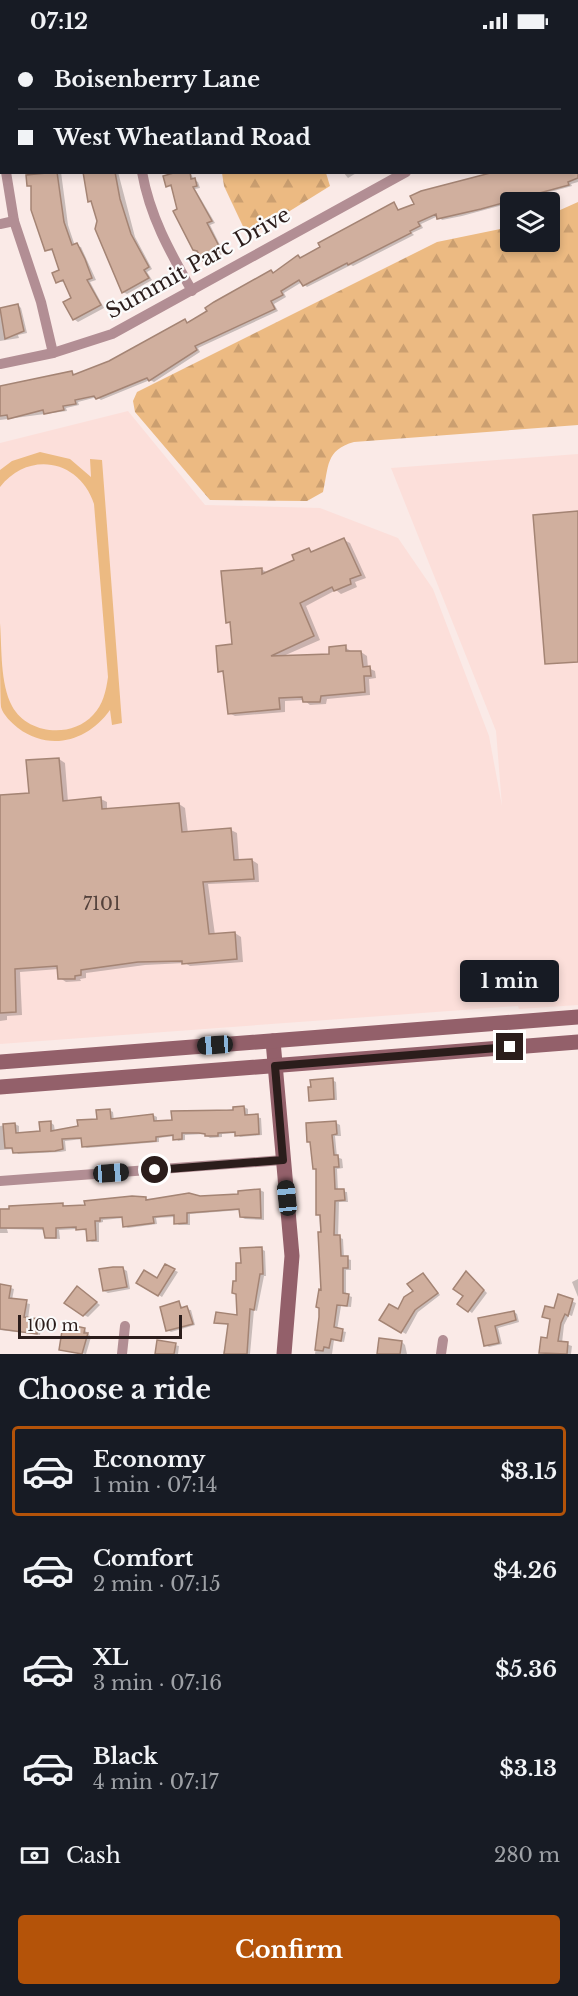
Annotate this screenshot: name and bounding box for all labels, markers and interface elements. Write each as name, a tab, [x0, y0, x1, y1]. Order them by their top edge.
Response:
text: 07:12	[30, 8, 88, 35]
text: Boisenberry Lane	[54, 66, 260, 93]
text: West Wheatland Road	[54, 124, 311, 151]
map controls	[500, 192, 560, 252]
button: layers	[500, 192, 560, 252]
street label: Summit Parc Drive	[101, 202, 295, 324]
house number: 7101	[83, 893, 121, 915]
callout: 1 min	[460, 960, 560, 1002]
text: 1 min	[481, 969, 538, 993]
route end	[496, 1033, 523, 1060]
car	[196, 1035, 234, 1055]
route start	[141, 1156, 168, 1183]
car	[92, 1163, 130, 1183]
car	[276, 1179, 298, 1217]
scale bar	[18, 1312, 182, 1340]
text: 100 m	[27, 1315, 79, 1335]
text: Choose a ride	[18, 1373, 211, 1406]
icon: car	[21, 1444, 75, 1498]
text: Economy	[93, 1446, 205, 1473]
text: $3.15	[500, 1458, 557, 1485]
text: 1 min · 07:14	[93, 1473, 218, 1497]
icon: car	[21, 1543, 75, 1597]
text: Comfort	[93, 1545, 193, 1572]
text: $4.26	[493, 1557, 557, 1584]
text: 2 min · 07:15	[93, 1572, 221, 1596]
icon: car	[21, 1642, 75, 1696]
text: XL	[93, 1644, 128, 1671]
text: $5.36	[495, 1656, 557, 1683]
text: 3 min · 07:16	[93, 1671, 222, 1695]
icon: car	[21, 1741, 75, 1795]
text: Black	[93, 1743, 158, 1770]
text: $3.13	[499, 1755, 557, 1782]
text: 4 min · 07:17	[93, 1770, 219, 1794]
icon: cash	[18, 1839, 51, 1872]
text: Cash	[66, 1842, 121, 1869]
text: 280 m	[494, 1843, 560, 1867]
button: Confirm	[18, 1915, 560, 1984]

